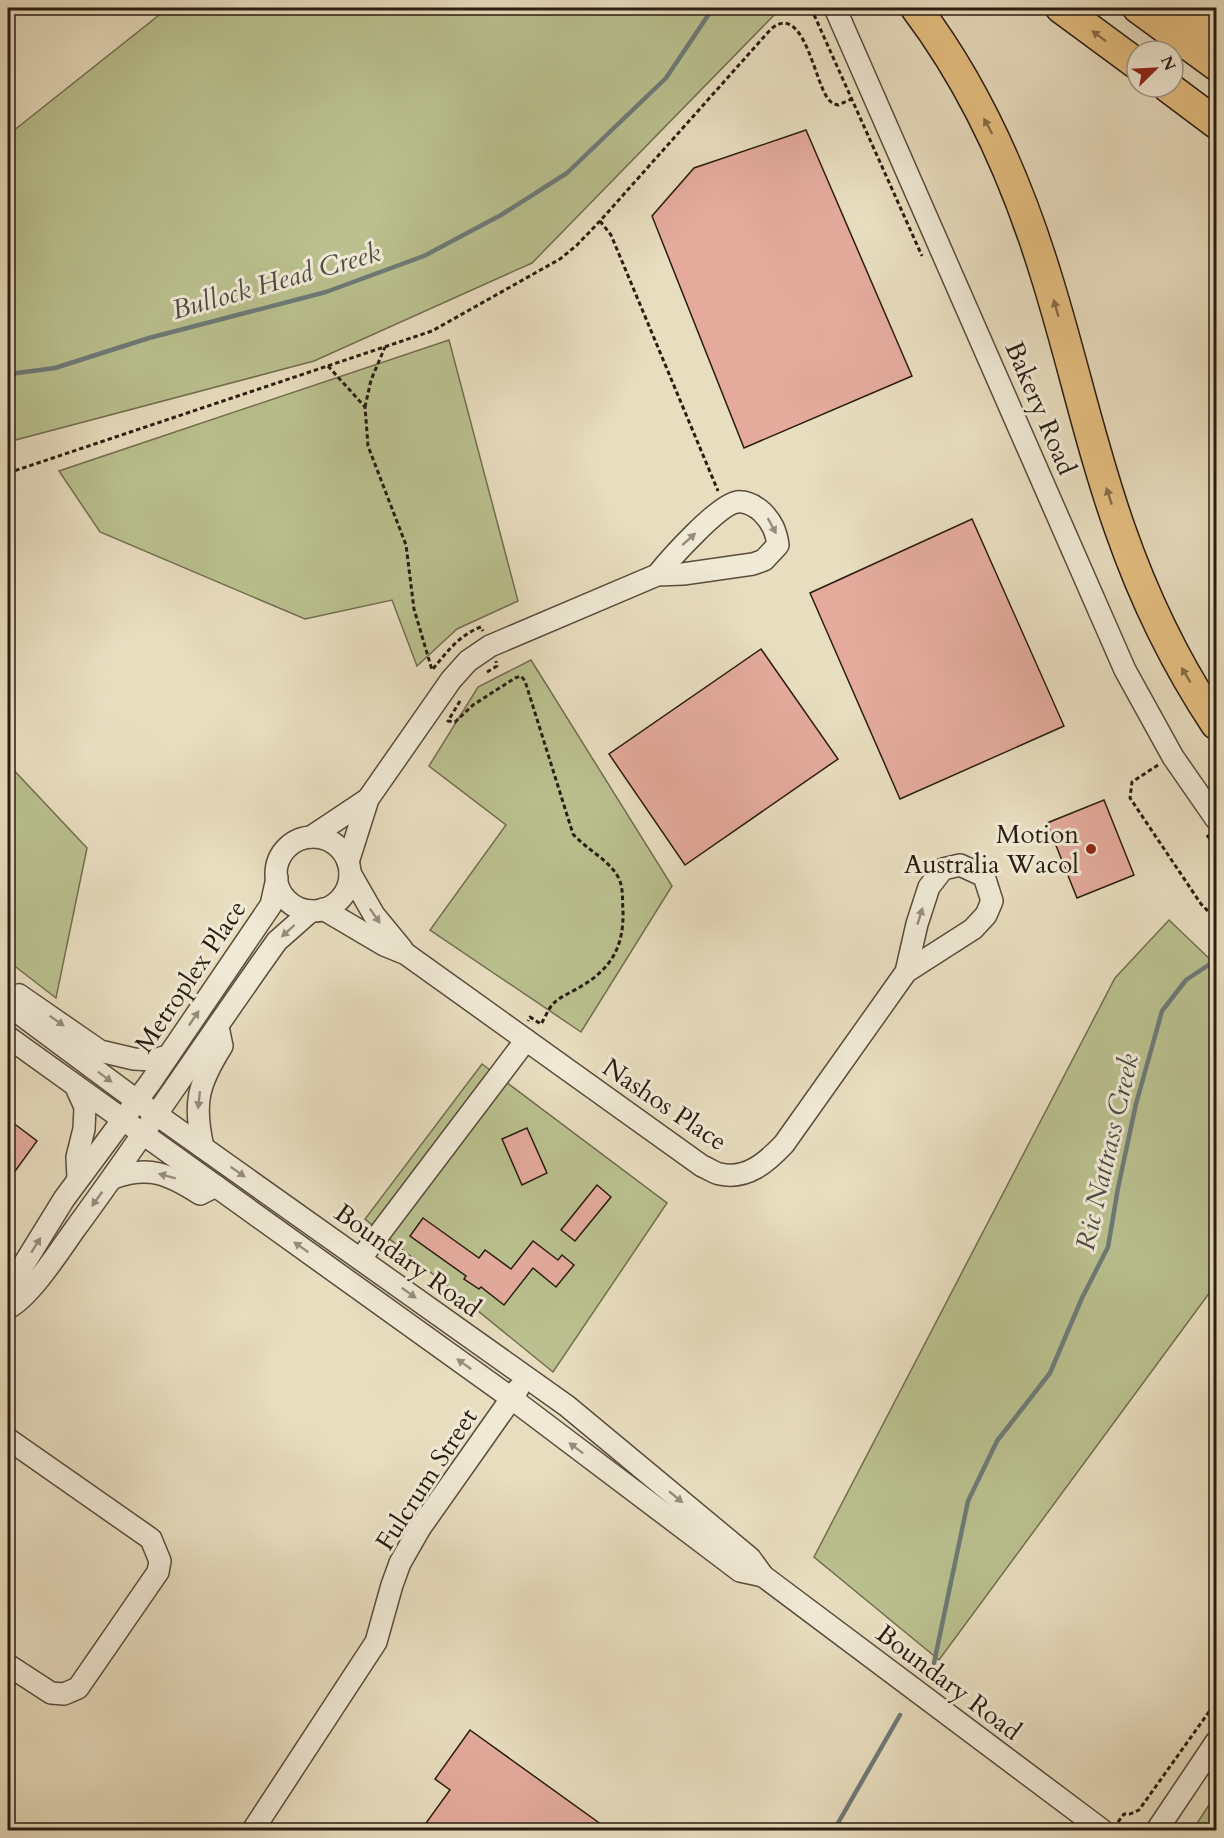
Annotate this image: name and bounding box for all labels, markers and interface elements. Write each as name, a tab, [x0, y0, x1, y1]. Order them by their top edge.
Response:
one-way arrow	[1091, 30, 1106, 42]
north arrow	[1125, 39, 1185, 99]
text: N	[1155, 52, 1181, 74]
one-way arrow	[983, 117, 993, 134]
water label: Bullock Head Creek	[168, 234, 385, 329]
one-way arrow	[1051, 299, 1060, 317]
street label: Bakery Road	[997, 336, 1084, 481]
one-way arrow	[1104, 487, 1113, 505]
one-way arrow	[767, 518, 777, 535]
one-way arrow	[682, 532, 697, 546]
one-way arrow	[1180, 667, 1191, 683]
place label: Motion Australia Wacol	[904, 817, 1079, 882]
marker: Motion Australia Wacol	[1084, 842, 1098, 856]
street label: Metroplex Place	[126, 893, 254, 1059]
one-way arrow	[369, 907, 381, 923]
one-way arrow	[916, 907, 925, 925]
one-way arrow	[281, 924, 296, 937]
one-way arrow	[188, 1010, 199, 1026]
one-way arrow	[48, 1015, 64, 1027]
water label: Ric Nattrass Creek	[1067, 1049, 1148, 1254]
street label: Nashos Place	[596, 1050, 734, 1159]
one-way arrow	[97, 1071, 113, 1083]
one-way arrow	[195, 1091, 204, 1110]
one-way arrow	[229, 1166, 245, 1178]
one-way arrow	[157, 1171, 175, 1180]
one-way arrow	[91, 1191, 103, 1207]
street label: Boundary Road	[327, 1195, 488, 1326]
one-way arrow	[30, 1236, 41, 1253]
one-way arrow	[294, 1241, 310, 1253]
one-way arrow	[401, 1286, 416, 1298]
one-way arrow	[456, 1358, 472, 1370]
street label: Fulcrum Street	[367, 1401, 485, 1557]
one-way arrow	[569, 1442, 584, 1454]
one-way arrow	[669, 1490, 684, 1502]
street label: Boundary Road	[869, 1616, 1029, 1749]

